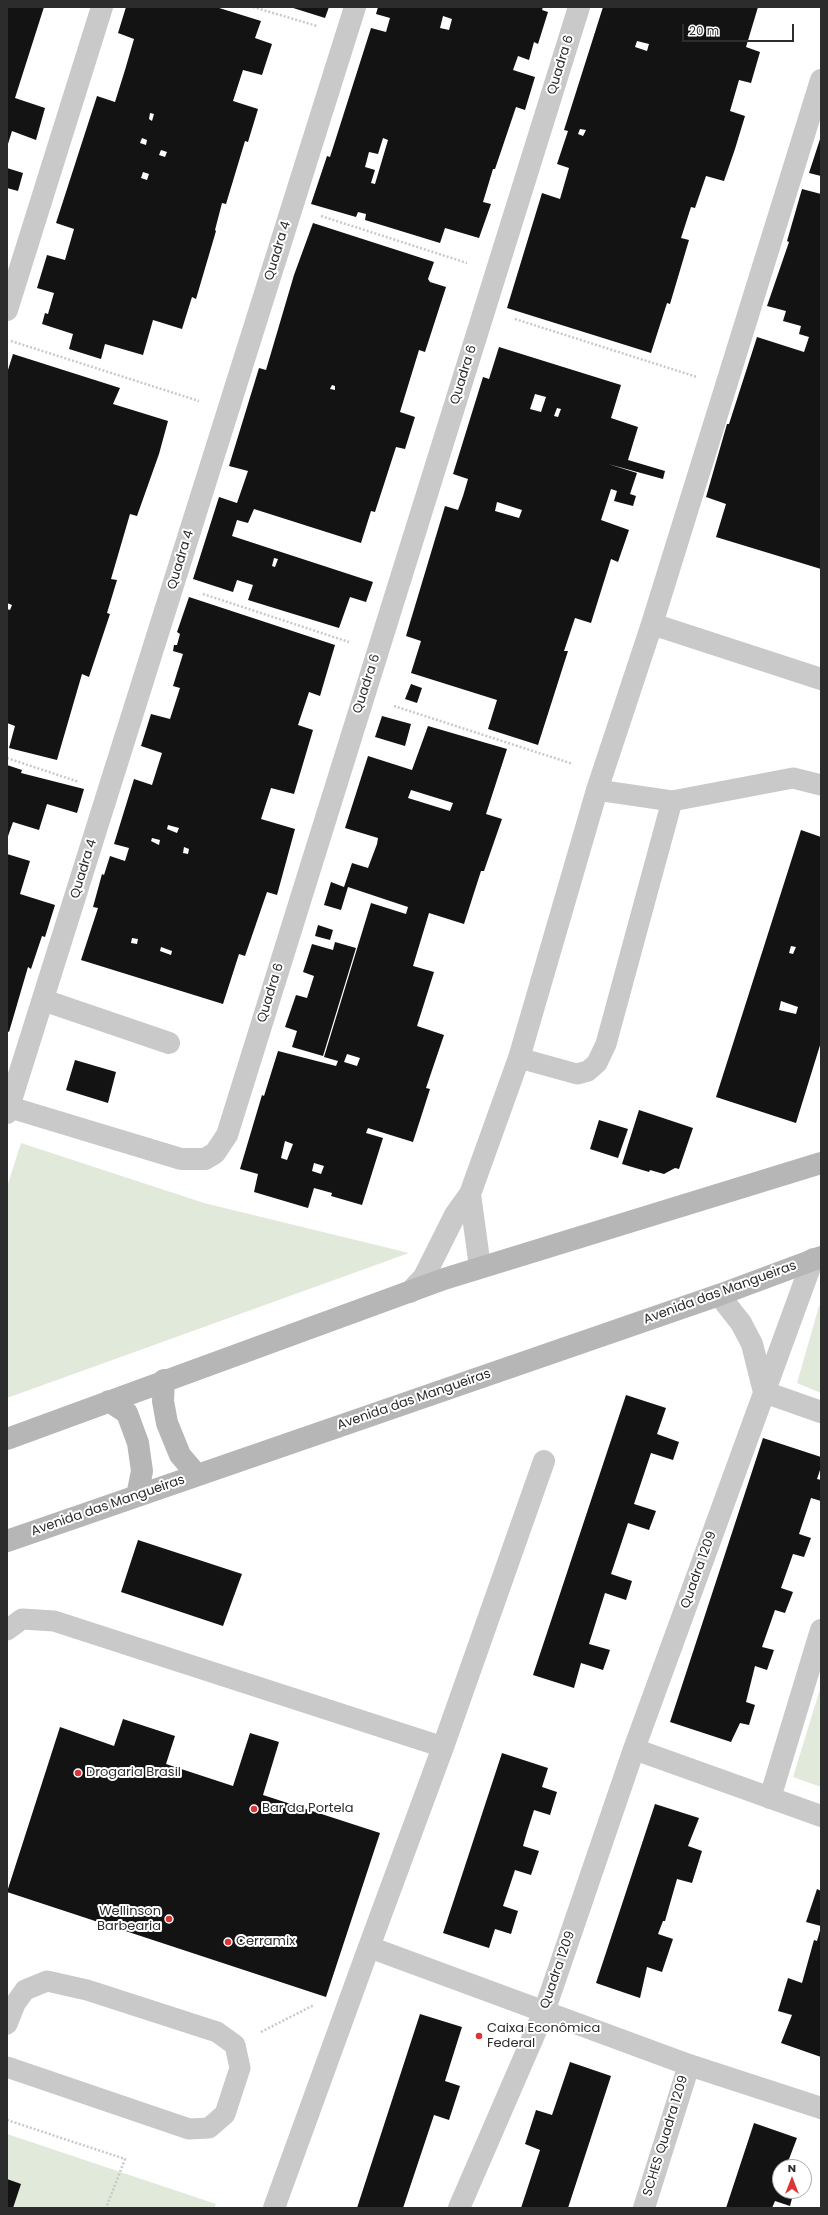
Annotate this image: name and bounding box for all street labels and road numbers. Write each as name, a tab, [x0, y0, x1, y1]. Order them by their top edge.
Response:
street label: Quadra 6	[545, 33, 577, 97]
street label: Quadra 4	[262, 219, 294, 283]
street label: Quadra 6	[448, 343, 480, 407]
street label: Quadra 4	[165, 528, 197, 592]
street label: Quadra 6	[350, 652, 384, 716]
street label: Quadra 4	[68, 837, 100, 901]
street label: Quadra 6	[255, 961, 287, 1025]
street label: Avenida das Mangueiras	[641, 1258, 799, 1328]
street label: Avenida das Mangueiras	[335, 1366, 493, 1434]
street label: Avenida das Mangueiras	[29, 1472, 187, 1540]
street label: Quadra 1209	[678, 1529, 720, 1611]
street label: Quadra 1209	[537, 1929, 579, 2011]
street label: SCHES Quadra 1209	[640, 2074, 692, 2198]

